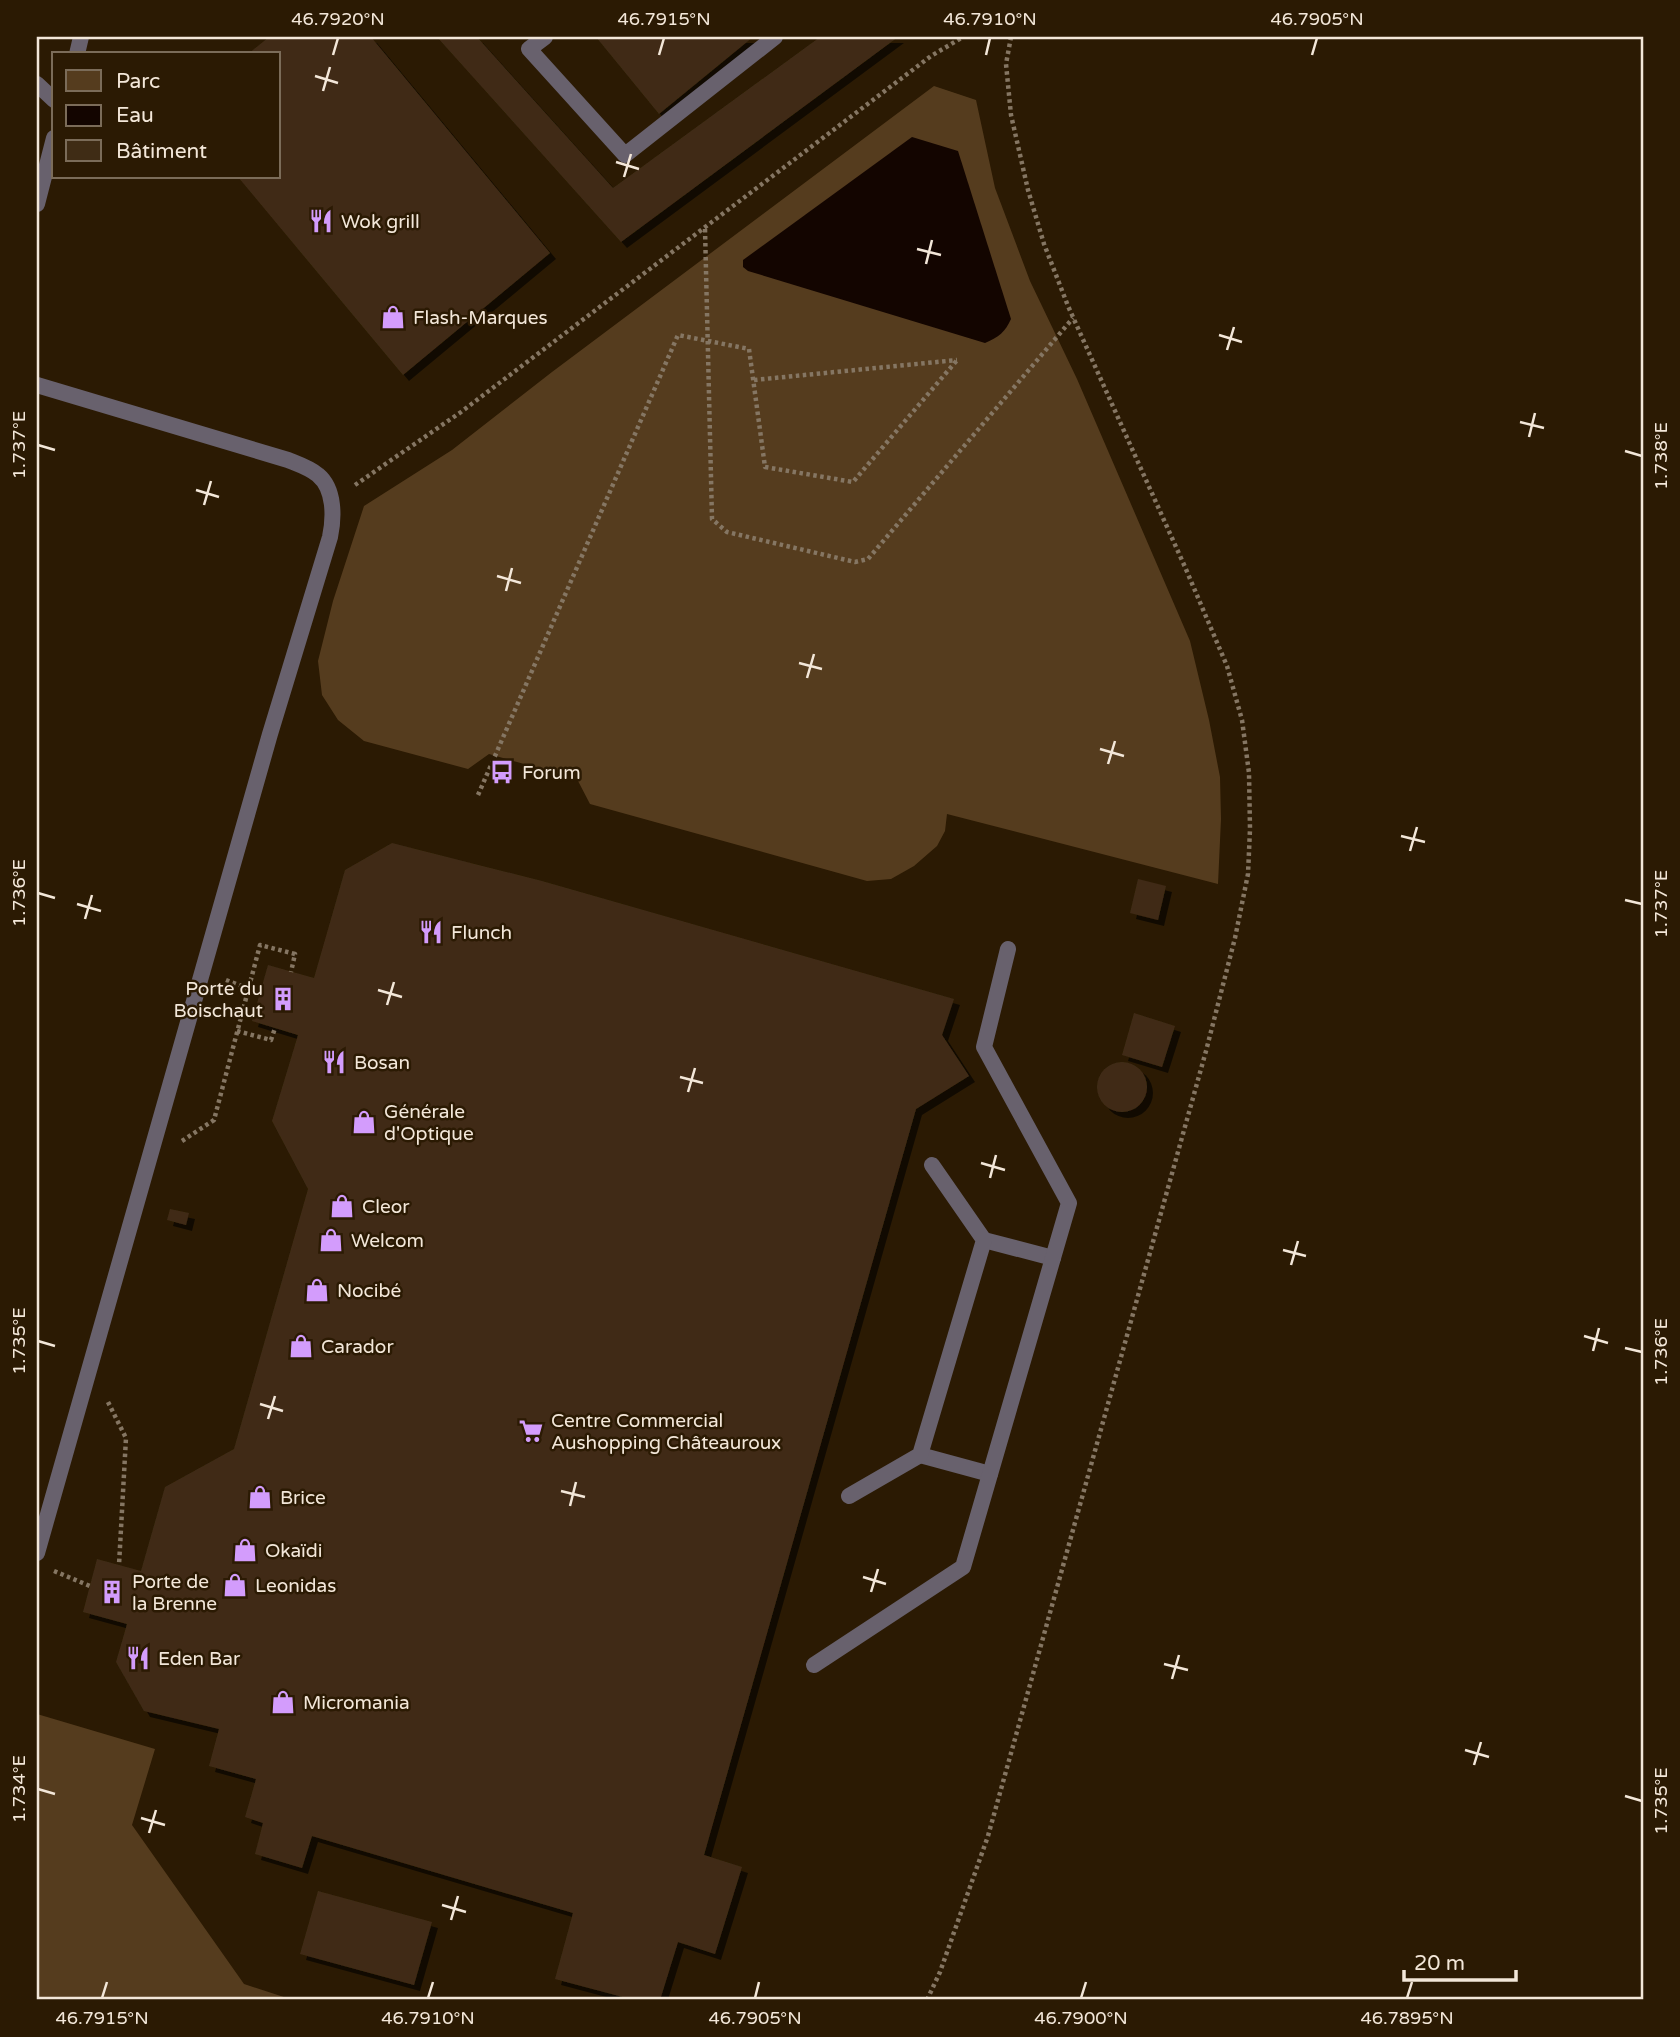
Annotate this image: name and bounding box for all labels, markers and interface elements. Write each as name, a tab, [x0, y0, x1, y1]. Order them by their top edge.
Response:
text: 46.7920°N	[291, 8, 385, 30]
text: 46.7915°N	[617, 8, 711, 30]
text: 46.7910°N	[943, 8, 1037, 30]
text: 46.7905°N	[1270, 8, 1364, 30]
legend	[52, 52, 280, 178]
text: Parc	[116, 69, 160, 94]
text: Eau	[116, 103, 154, 128]
text: Bâtiment	[116, 139, 207, 164]
restaurant icon: Wok grill	[307, 207, 335, 235]
place label: Wok grill	[341, 211, 420, 233]
shop icon: Flash-Marques	[379, 303, 407, 331]
place label: Flash-Marques	[413, 307, 548, 329]
text: 1.737°E	[8, 411, 30, 479]
text: 1.738°E	[1650, 422, 1672, 490]
bus stop icon: Forum	[488, 758, 516, 786]
place label: Forum	[522, 762, 581, 784]
text: 1.736°E	[8, 859, 30, 927]
text: 1.737°E	[1650, 870, 1672, 938]
restaurant icon: Flunch	[417, 918, 445, 946]
place label: Flunch	[451, 922, 512, 944]
place label: Porte du Boischaut	[173, 978, 263, 1022]
building icon: Porte du Boischaut	[269, 985, 297, 1013]
restaurant icon: Bosan	[320, 1048, 348, 1076]
place label: Bosan	[354, 1052, 410, 1074]
place label: Générale d'Optique	[384, 1101, 474, 1145]
shop icon: Générale d'Optique	[350, 1108, 378, 1136]
shop icon: Cleor	[328, 1192, 356, 1220]
place label: Cleor	[362, 1196, 410, 1218]
shop icon: Welcom	[317, 1226, 345, 1254]
place label: Welcom	[351, 1230, 424, 1252]
shop icon: Nocibé	[303, 1276, 331, 1304]
place label: Nocibé	[337, 1280, 401, 1302]
text: 1.735°E	[8, 1307, 30, 1375]
text: 1.736°E	[1650, 1318, 1672, 1386]
shop icon: Carador	[287, 1332, 315, 1360]
place label: Carador	[321, 1336, 394, 1358]
place label: Centre Commercial Aushopping Châteauroux	[551, 1410, 781, 1454]
supermarket icon: Centre Commercial Aushopping Châteauroux	[517, 1417, 545, 1445]
shop icon: Brice	[246, 1483, 274, 1511]
place label: Brice	[280, 1487, 326, 1509]
shop icon: Okaïdi	[231, 1536, 259, 1564]
place label: Okaïdi	[265, 1540, 323, 1562]
place label: Porte de la Brenne	[132, 1571, 217, 1615]
shop icon: Leonidas	[221, 1571, 249, 1599]
place label: Leonidas	[255, 1575, 336, 1597]
building icon: Porte de la Brenne	[98, 1578, 126, 1606]
restaurant icon: Eden Bar	[124, 1644, 152, 1672]
place label: Eden Bar	[158, 1648, 241, 1670]
shop icon: Micromania	[269, 1688, 297, 1716]
place label: Micromania	[303, 1692, 410, 1714]
text: 1.734°E	[8, 1755, 30, 1823]
text: 1.735°E	[1650, 1767, 1672, 1835]
scale bar	[1404, 1939, 1516, 1983]
text: 20 m	[1414, 1951, 1465, 1976]
text: 46.7915°N	[55, 2007, 149, 2029]
text: 46.7910°N	[381, 2007, 475, 2029]
text: 46.7905°N	[708, 2007, 802, 2029]
text: 46.7900°N	[1034, 2007, 1128, 2029]
text: 46.7895°N	[1360, 2007, 1454, 2029]

